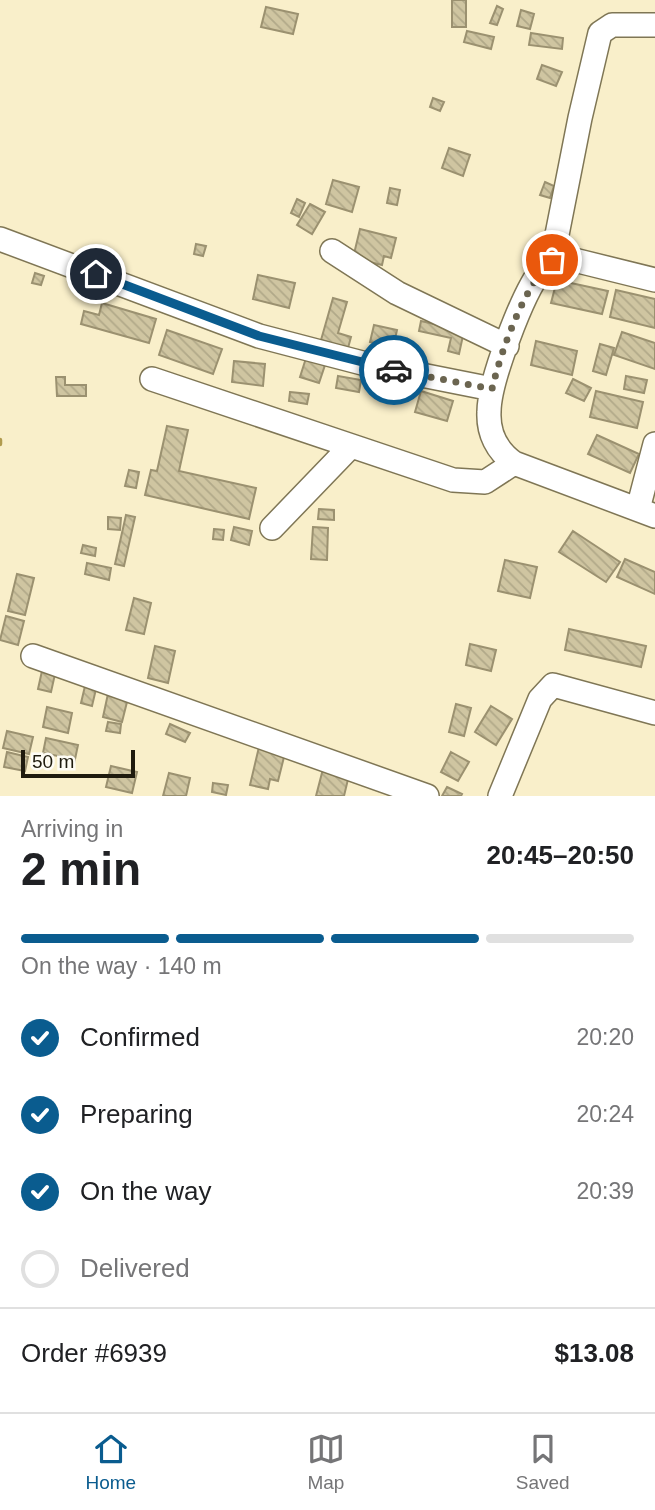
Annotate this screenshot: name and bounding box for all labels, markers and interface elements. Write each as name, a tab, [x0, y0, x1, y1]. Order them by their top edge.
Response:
pin	[522, 230, 582, 290]
icon: bag	[533, 241, 571, 279]
pin	[66, 244, 126, 304]
icon: home	[77, 255, 115, 293]
courier	[359, 335, 429, 405]
icon: car	[375, 351, 413, 389]
scale bar	[21, 747, 135, 779]
text: 50 m	[32, 751, 74, 772]
text: Arriving in	[21, 816, 123, 842]
text: 20:45–20:50	[487, 840, 634, 870]
text: 2 min	[21, 843, 141, 895]
text: On the way · 140 m	[21, 953, 222, 979]
icon: check	[21, 1019, 59, 1057]
text: Confirmed	[80, 1022, 200, 1052]
text: 20:20	[576, 1024, 634, 1050]
icon: check	[21, 1096, 59, 1134]
text: Preparing	[80, 1099, 193, 1129]
text: 20:24	[576, 1101, 634, 1127]
icon: check	[21, 1173, 59, 1211]
text: On the way	[80, 1176, 212, 1206]
text: 20:39	[576, 1178, 634, 1204]
text: Delivered	[80, 1253, 190, 1283]
text: Order #6939	[21, 1338, 167, 1368]
text: $13.08	[554, 1338, 634, 1368]
tab: Home	[85, 1430, 136, 1494]
tab: Map	[307, 1430, 345, 1494]
tab: Saved	[516, 1430, 570, 1494]

